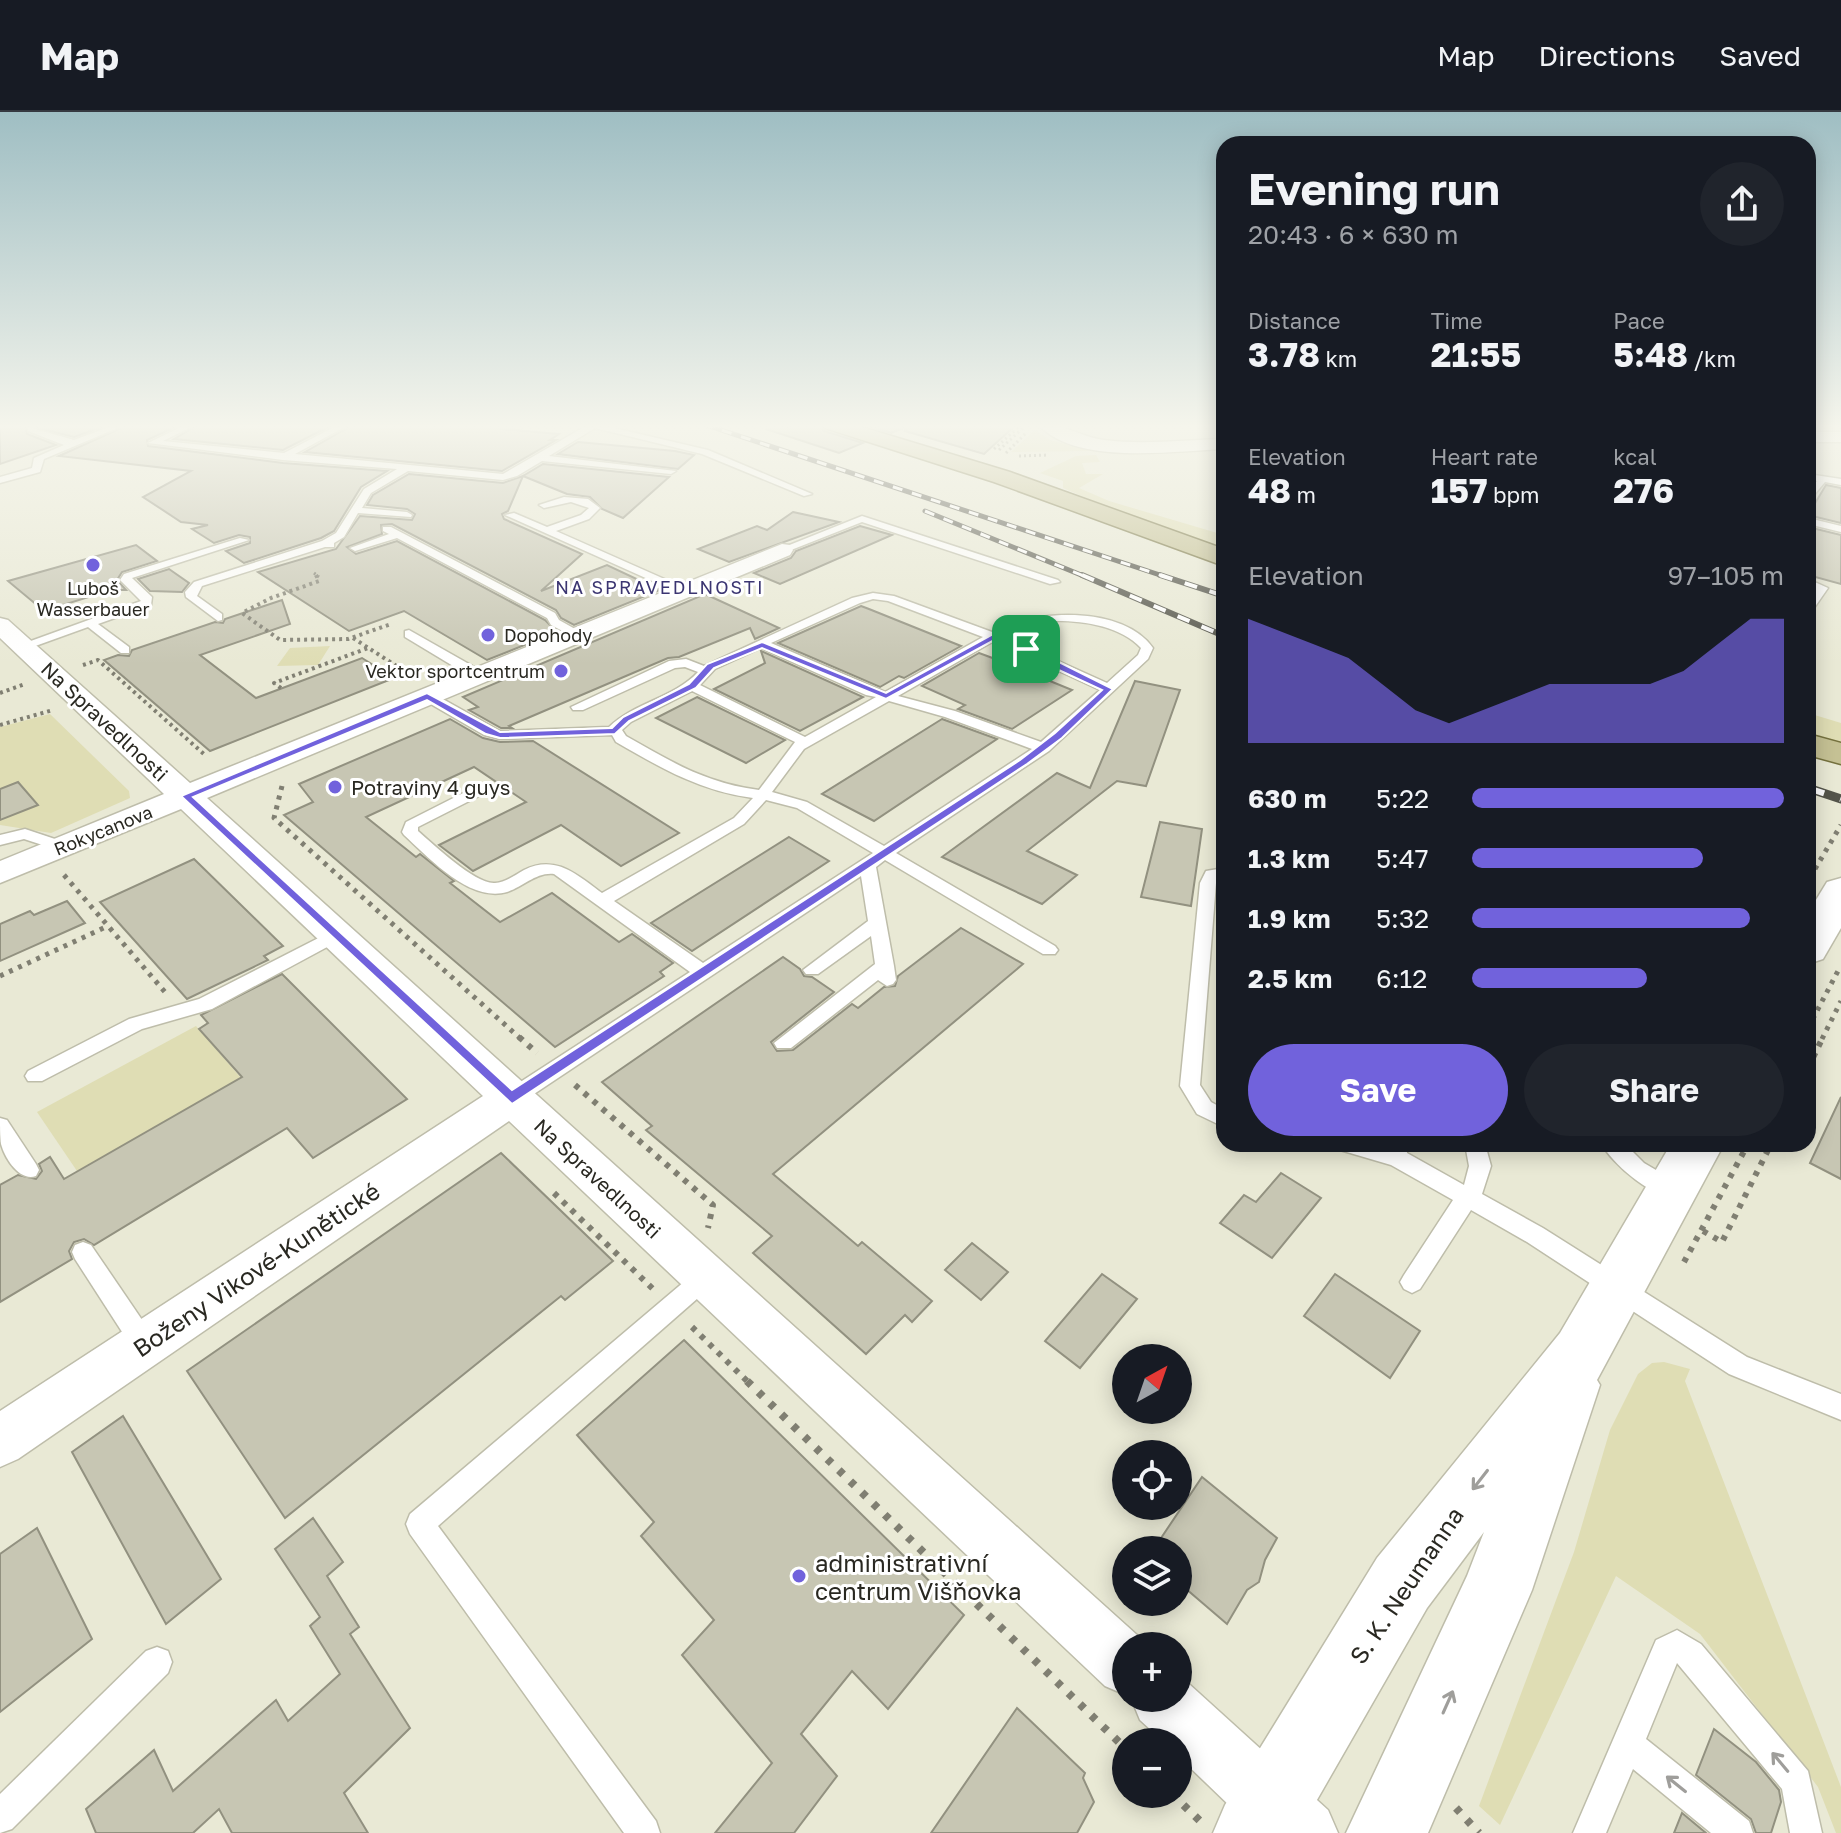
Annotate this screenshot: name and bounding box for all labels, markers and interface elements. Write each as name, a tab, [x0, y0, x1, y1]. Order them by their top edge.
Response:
text: Map	[40, 33, 119, 78]
text: Map	[1437, 39, 1494, 72]
text: Directions	[1538, 39, 1675, 72]
text: Saved	[1719, 39, 1801, 72]
text: Evening run	[1248, 162, 1500, 215]
button: share	[1700, 162, 1784, 246]
text: 20:43 · 6 × 630 m	[1248, 219, 1458, 250]
text: Distance	[1248, 307, 1340, 334]
text: Time	[1431, 307, 1482, 334]
text: Pace	[1613, 307, 1665, 334]
text: 3.78	[1248, 334, 1320, 374]
text: 21:55	[1431, 334, 1521, 374]
text: 5:48	[1613, 334, 1688, 374]
text: km	[1320, 345, 1357, 372]
text: /km	[1688, 345, 1736, 372]
text: Elevation	[1248, 443, 1346, 470]
text: Heart rate	[1431, 443, 1538, 470]
text: kcal	[1613, 443, 1657, 470]
text: 48	[1248, 470, 1291, 510]
text: 157	[1431, 470, 1487, 510]
text: 276	[1613, 470, 1674, 510]
text: m	[1291, 481, 1316, 508]
text: bpm	[1487, 481, 1539, 508]
marker: Luboš Wasserbauer	[84, 556, 102, 574]
text: Elevation	[1248, 560, 1364, 591]
text: 97–105 m	[1667, 560, 1784, 591]
district label: NA SPRAVEDLNOSTI	[555, 576, 765, 598]
place label: Luboš Wasserbauer	[37, 577, 149, 620]
pin	[992, 615, 1060, 683]
place label: Dopohody	[504, 624, 592, 646]
marker: Dopohody	[479, 626, 497, 644]
icon: arrive	[1004, 627, 1048, 671]
street label: Na Spravedlnosti	[37, 656, 173, 786]
place label: Vektor sportcentrum	[365, 660, 545, 682]
marker: Vektor sportcentrum	[552, 662, 570, 680]
place label: Potraviny 4 guys	[351, 775, 510, 799]
marker: Potraviny 4 guys	[326, 778, 344, 796]
text: 630 m	[1248, 783, 1327, 814]
text: 5:22	[1376, 783, 1429, 814]
street label: Rokycanova	[51, 800, 155, 860]
text: 1.3 km	[1248, 843, 1330, 874]
text: 5:47	[1376, 843, 1429, 874]
text: 1.9 km	[1248, 903, 1331, 934]
text: 5:32	[1376, 903, 1429, 934]
text: 2.5 km	[1248, 963, 1332, 994]
text: 6:12	[1376, 963, 1427, 994]
button: Save	[1248, 1044, 1508, 1136]
button: Share	[1524, 1044, 1784, 1136]
street label: Na Spravedlnosti	[530, 1113, 666, 1243]
street label: Boženy Vikové-Kunětické	[127, 1176, 385, 1362]
north arrow	[1112, 1344, 1192, 1424]
map controls	[1112, 1344, 1192, 1808]
button: locate	[1112, 1440, 1192, 1520]
one-way arrow	[1472, 1469, 1489, 1490]
street label: S. K. Neumanna	[1343, 1501, 1469, 1669]
button: layers	[1112, 1536, 1192, 1616]
place label: administrativní centrum Višňovka	[815, 1548, 1021, 1605]
marker: administrativní centrum Višňovka	[790, 1567, 808, 1585]
button: +	[1112, 1632, 1192, 1712]
one-way arrow	[1441, 1690, 1456, 1714]
button: −	[1112, 1728, 1192, 1808]
one-way arrow	[1771, 1752, 1789, 1772]
one-way arrow	[1667, 1775, 1687, 1793]

